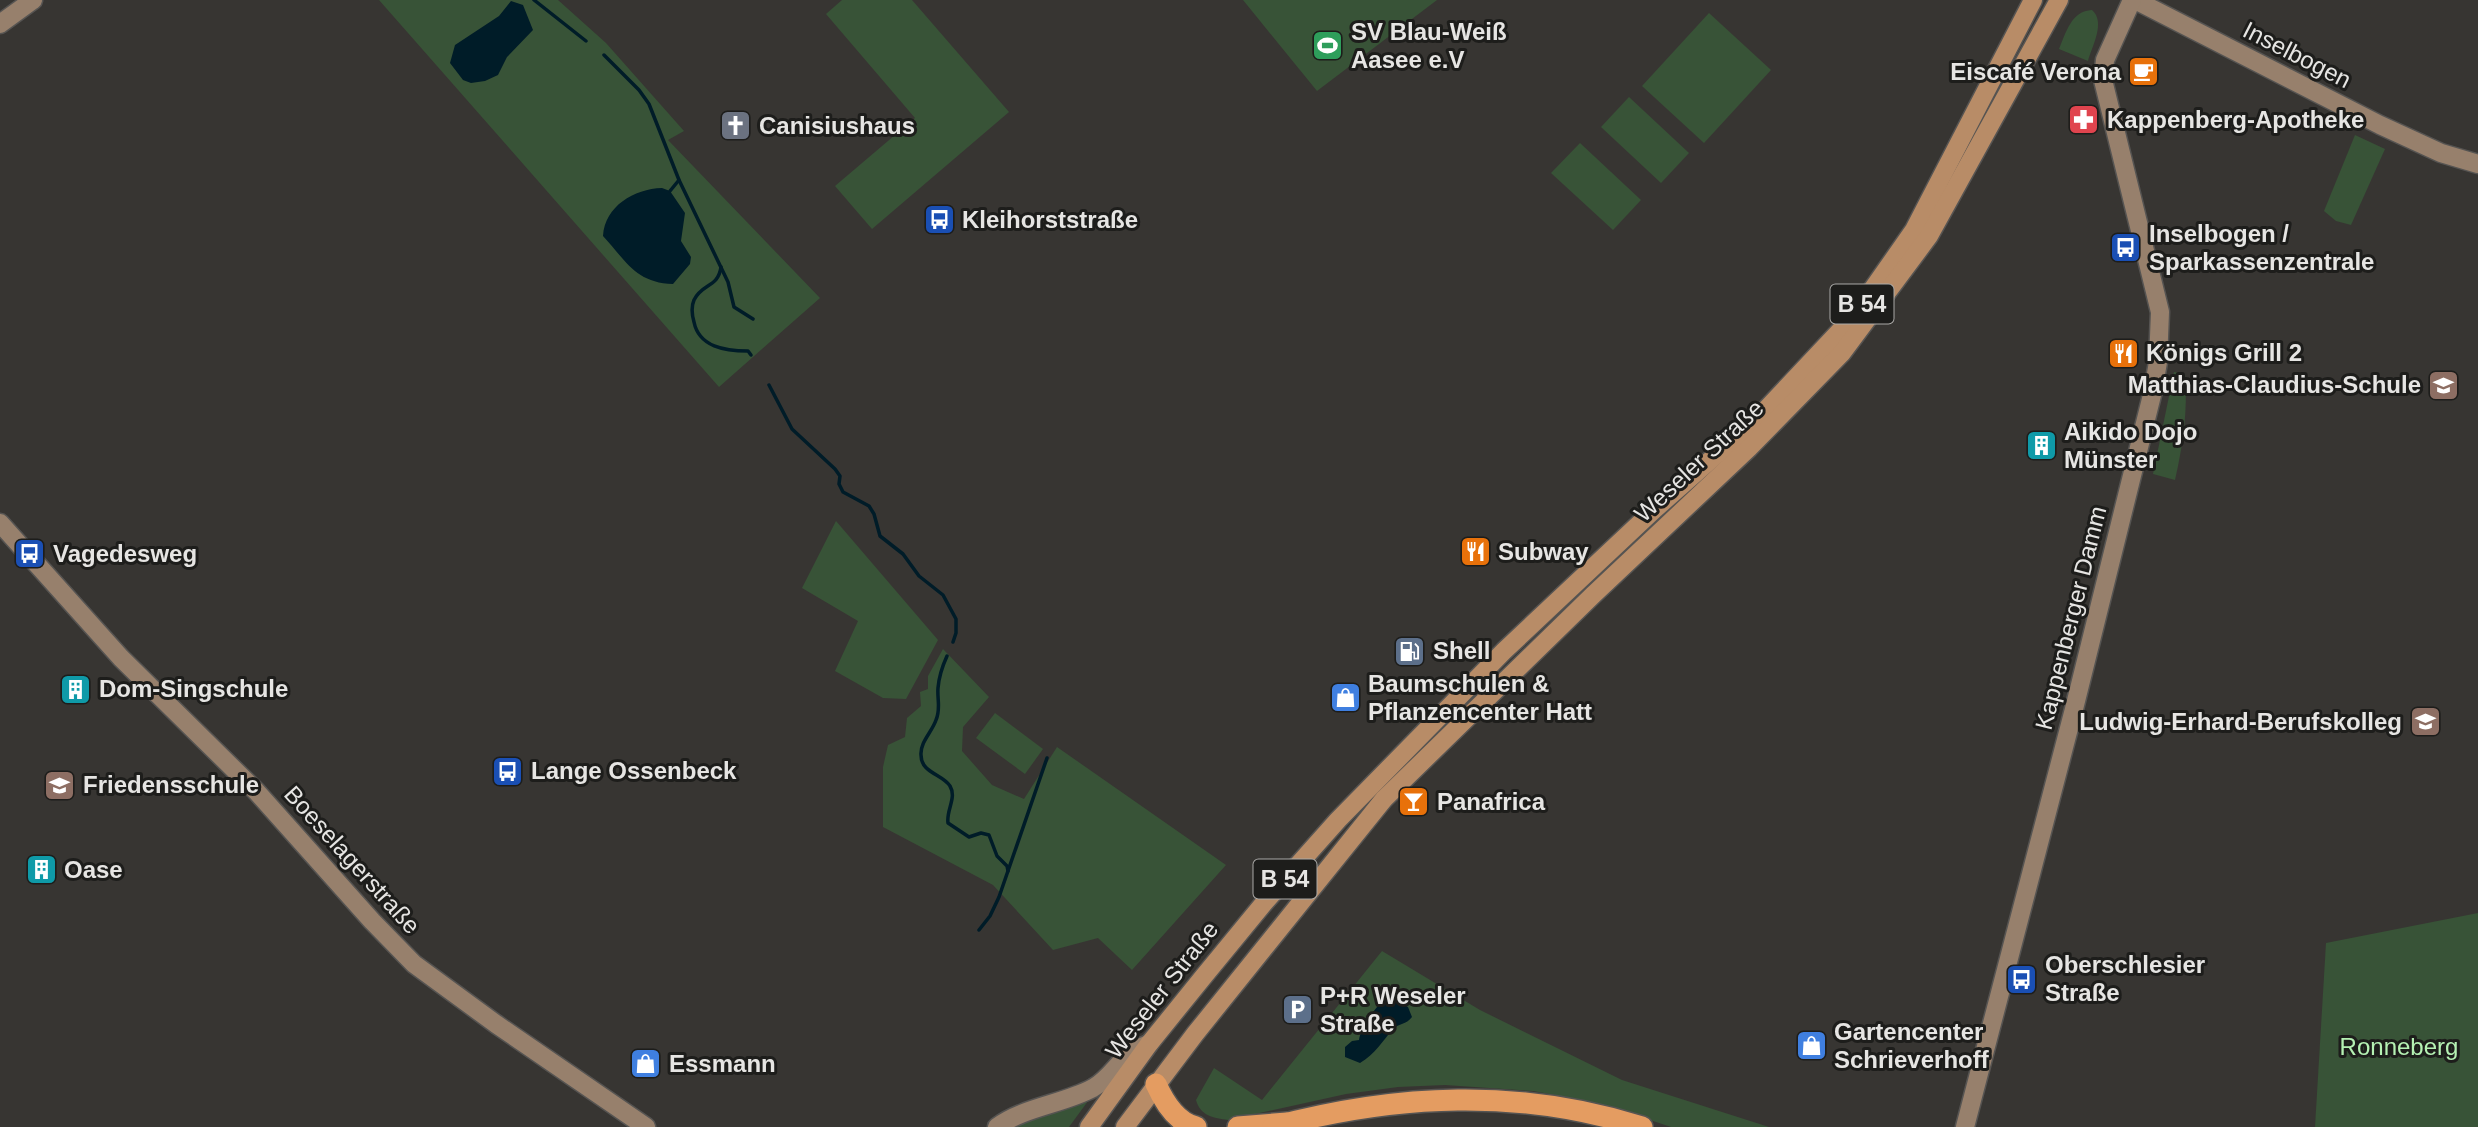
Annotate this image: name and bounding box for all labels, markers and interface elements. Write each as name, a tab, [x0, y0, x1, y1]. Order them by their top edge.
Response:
street label: Inselbogen	[2239, 16, 2356, 93]
place label: SV Blau-Weiß Aasee e.V	[1351, 18, 1507, 73]
sports icon: SV Blau-Weiß Aasee e.V	[1311, 29, 1345, 63]
cafe icon: Eiscafé Verona	[2127, 55, 2161, 89]
place label: Eiscafé Verona	[1950, 58, 2122, 85]
pharmacy icon: Kappenberg-Apotheke	[2067, 103, 2101, 137]
place label: Kappenberg-Apotheke	[2107, 106, 2364, 133]
church icon: Canisiushaus	[719, 109, 753, 143]
place label: Canisiushaus	[759, 112, 915, 139]
bus stop icon: Kleihorststraße	[922, 203, 956, 237]
place label: Kleihorststraße	[962, 206, 1138, 233]
place label: Inselbogen / Sparkassenzentrale	[2149, 220, 2374, 275]
bus stop icon: Inselbogen / Sparkassenzentrale	[2109, 231, 2143, 265]
road number: B 54	[1830, 284, 1894, 324]
restaurant icon: Königs Grill 2	[2106, 336, 2140, 370]
place label: Königs Grill 2	[2146, 339, 2302, 366]
school or university icon: Matthias-Claudius-Schule	[2427, 368, 2461, 402]
place label: Matthias-Claudius-Schule	[2128, 371, 2421, 398]
street label: Weseler Straße	[1629, 394, 1769, 527]
place label: Aikido Dojo Münster	[2064, 418, 2197, 473]
building icon: Aikido Dojo Münster	[2024, 429, 2058, 463]
street label: Kappenberger Damm	[2030, 503, 2111, 732]
restaurant icon: Subway	[1458, 535, 1492, 569]
bus stop icon: Vagedesweg	[13, 537, 47, 571]
place label: Subway	[1498, 538, 1589, 565]
place label: Vagedesweg	[53, 540, 197, 567]
fuel station icon: Shell	[1393, 634, 1427, 668]
place label: Shell	[1433, 637, 1490, 664]
place label: Baumschulen & Pflanzencenter Hatt	[1368, 670, 1592, 725]
building icon: Dom-Singschule	[59, 672, 93, 706]
place label: Dom-Singschule	[99, 675, 288, 702]
shop icon: Baumschulen & Pflanzencenter Hatt	[1328, 681, 1362, 715]
school or university icon: Ludwig-Erhard-Berufskolleg	[2408, 705, 2442, 739]
place label: Ludwig-Erhard-Berufskolleg	[2079, 708, 2402, 735]
bus stop icon: Lange Ossenbeck	[491, 754, 525, 788]
place label: Lange Ossenbeck	[531, 757, 737, 784]
school or university icon: Friedensschule	[43, 768, 77, 802]
place label: Friedensschule	[83, 771, 259, 798]
street label: Boeselagerstraße	[279, 780, 426, 939]
bar icon: Panafrica	[1397, 785, 1431, 819]
place label: Panafrica	[1437, 788, 1546, 815]
building icon: Oase	[24, 853, 58, 887]
place label: Oase	[64, 856, 123, 883]
road number: B 54	[1254, 860, 1316, 898]
street label: Weseler Straße	[1100, 916, 1223, 1064]
place label: Oberschlesier Straße	[2045, 951, 2205, 1006]
bus stop icon: Oberschlesier Straße	[2005, 962, 2039, 996]
place label: P+R Weseler Straße	[1320, 982, 1466, 1037]
parking icon: P+R Weseler Straße	[1280, 993, 1314, 1027]
place label: Gartencenter Schrieverhoff	[1834, 1018, 1990, 1073]
shop icon: Gartencenter Schrieverhoff	[1794, 1029, 1828, 1063]
park label: Ronneberg	[2340, 1033, 2458, 1060]
shop icon: Essmann	[629, 1047, 663, 1081]
place label: Essmann	[669, 1050, 776, 1077]

